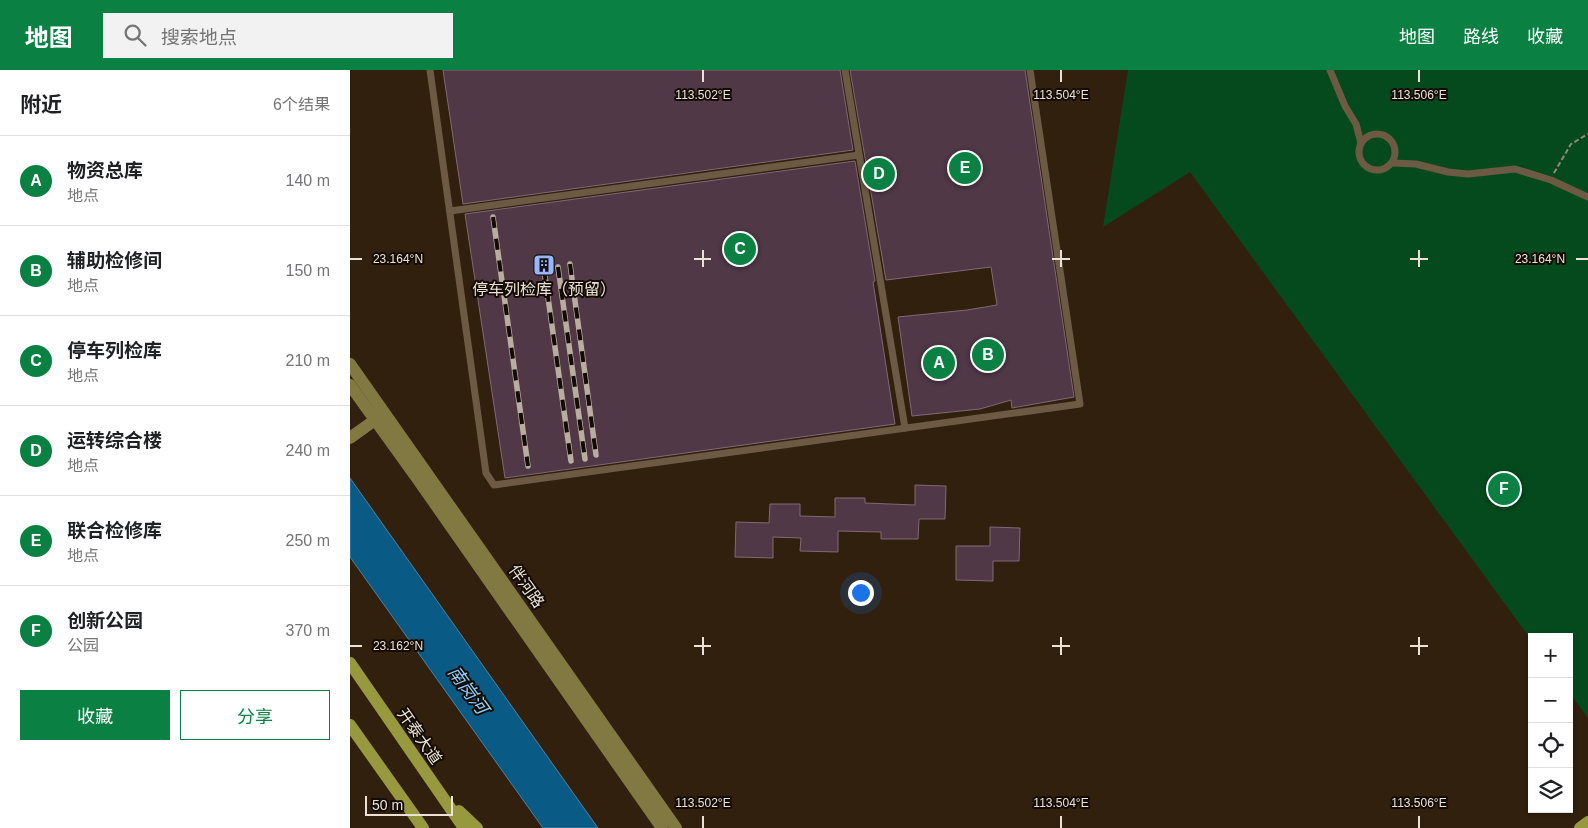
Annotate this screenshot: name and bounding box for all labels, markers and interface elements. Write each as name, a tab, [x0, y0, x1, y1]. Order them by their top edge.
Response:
search box	[103, 13, 453, 58]
icon: search	[121, 21, 149, 49]
text: 地图	[25, 24, 73, 51]
text: 搜索地点	[161, 27, 237, 48]
text: 地图	[1399, 27, 1435, 47]
text: 路线	[1463, 27, 1499, 47]
text: 收藏	[1527, 27, 1563, 47]
text: 113.502°E	[675, 88, 731, 102]
text: 113.504°E	[1033, 88, 1089, 102]
text: 113.506°E	[1391, 88, 1447, 102]
text: 附近	[20, 93, 62, 116]
text: 6个结果	[273, 96, 330, 113]
pin: E	[949, 149, 981, 187]
pin: D	[863, 155, 895, 193]
text: 物资总库	[67, 160, 143, 181]
text: A	[30, 172, 42, 189]
text: 140 m	[286, 172, 330, 189]
text: 地点	[67, 187, 99, 204]
pin: C	[724, 230, 756, 268]
text: 辅助检修间	[67, 250, 162, 271]
text: 23.164°N	[373, 252, 423, 266]
text: 23.164°N	[1515, 252, 1565, 266]
building icon: 停车列检库（预留）	[532, 253, 556, 277]
text: B	[30, 262, 42, 279]
text: 150 m	[286, 262, 330, 279]
text: 地点	[67, 277, 99, 294]
place label: 停车列检库（预留）	[472, 281, 616, 298]
pin: B	[972, 336, 1004, 374]
text: 停车列检库	[67, 340, 162, 361]
pin: A	[923, 344, 955, 382]
text: C	[30, 352, 42, 369]
text: 210 m	[286, 352, 330, 369]
text: 地点	[67, 367, 99, 384]
text: 运转综合楼	[67, 430, 162, 451]
text: D	[30, 442, 42, 459]
text: 240 m	[286, 442, 330, 459]
text: 地点	[67, 457, 99, 474]
pin: F	[1488, 470, 1520, 508]
text: 联合检修库	[67, 520, 162, 541]
text: E	[31, 532, 41, 549]
text: 250 m	[286, 532, 330, 549]
text: 地点	[67, 547, 99, 564]
street label: 伴河路	[506, 562, 547, 611]
your location	[848, 580, 874, 606]
text: 创新公园	[67, 610, 143, 631]
text: F	[31, 622, 41, 639]
text: 370 m	[286, 622, 330, 639]
map controls	[1528, 633, 1573, 813]
button: +	[1528, 633, 1573, 678]
text: 公园	[67, 637, 99, 654]
text: 23.162°N	[373, 639, 423, 653]
water label: 南岗河	[444, 662, 494, 720]
button: −	[1528, 678, 1573, 723]
button: 收藏	[20, 690, 170, 740]
button: 分享	[180, 690, 330, 740]
street label: 开泰大道	[394, 705, 445, 767]
button: locate	[1528, 723, 1573, 768]
button: layers	[1528, 768, 1573, 813]
scale bar	[365, 793, 452, 816]
text: 113.502°E	[675, 796, 731, 810]
text: 113.504°E	[1033, 796, 1089, 810]
text: 113.506°E	[1391, 796, 1447, 810]
text: 50 m	[372, 797, 403, 813]

